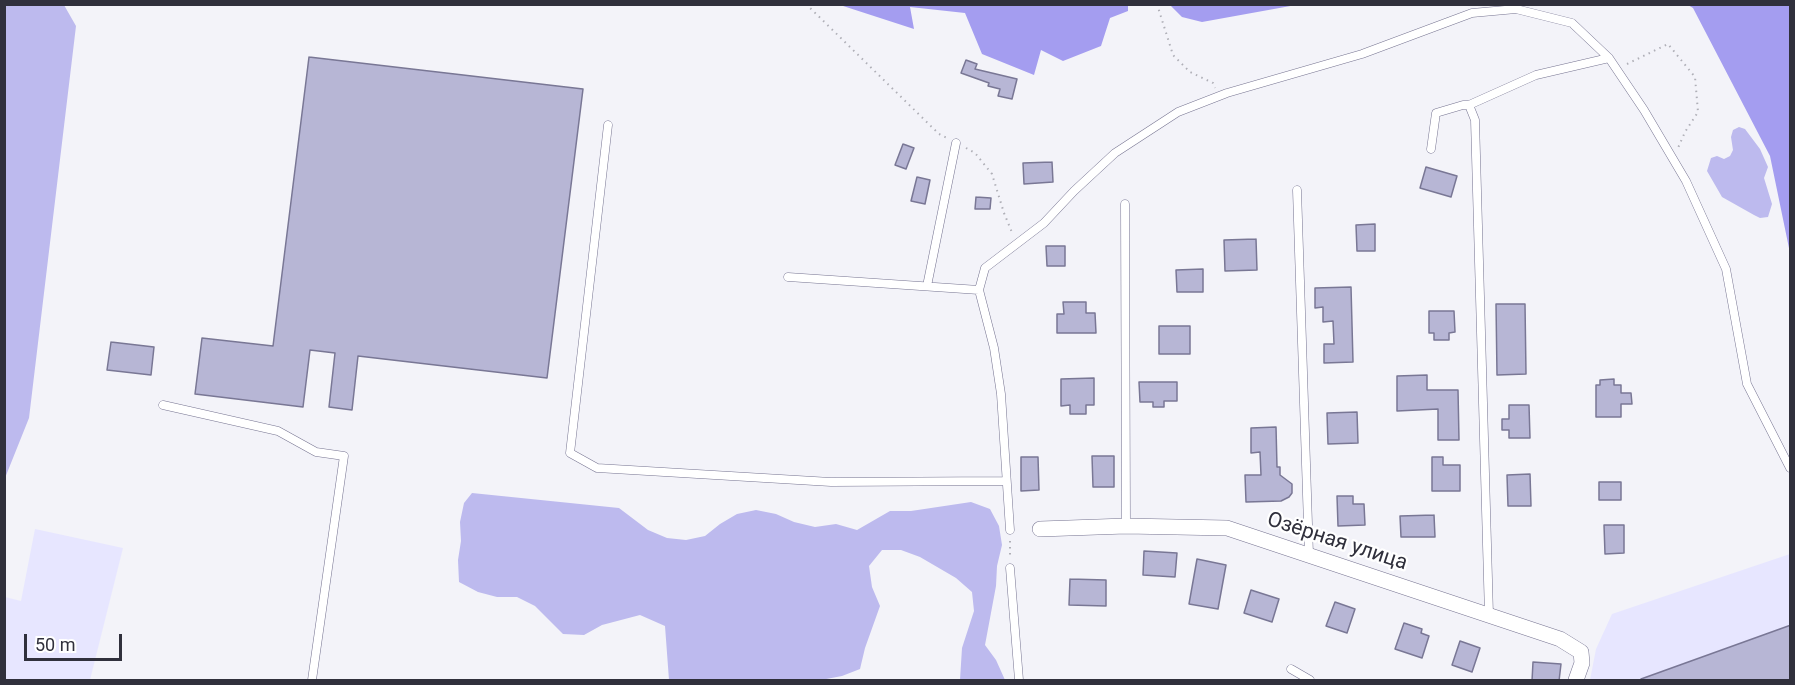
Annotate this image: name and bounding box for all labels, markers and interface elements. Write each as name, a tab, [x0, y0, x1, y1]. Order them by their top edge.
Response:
street label: Озёрная улица	[1264, 507, 1410, 577]
scale bar	[27, 622, 124, 660]
text: 50 m	[35, 634, 75, 655]

